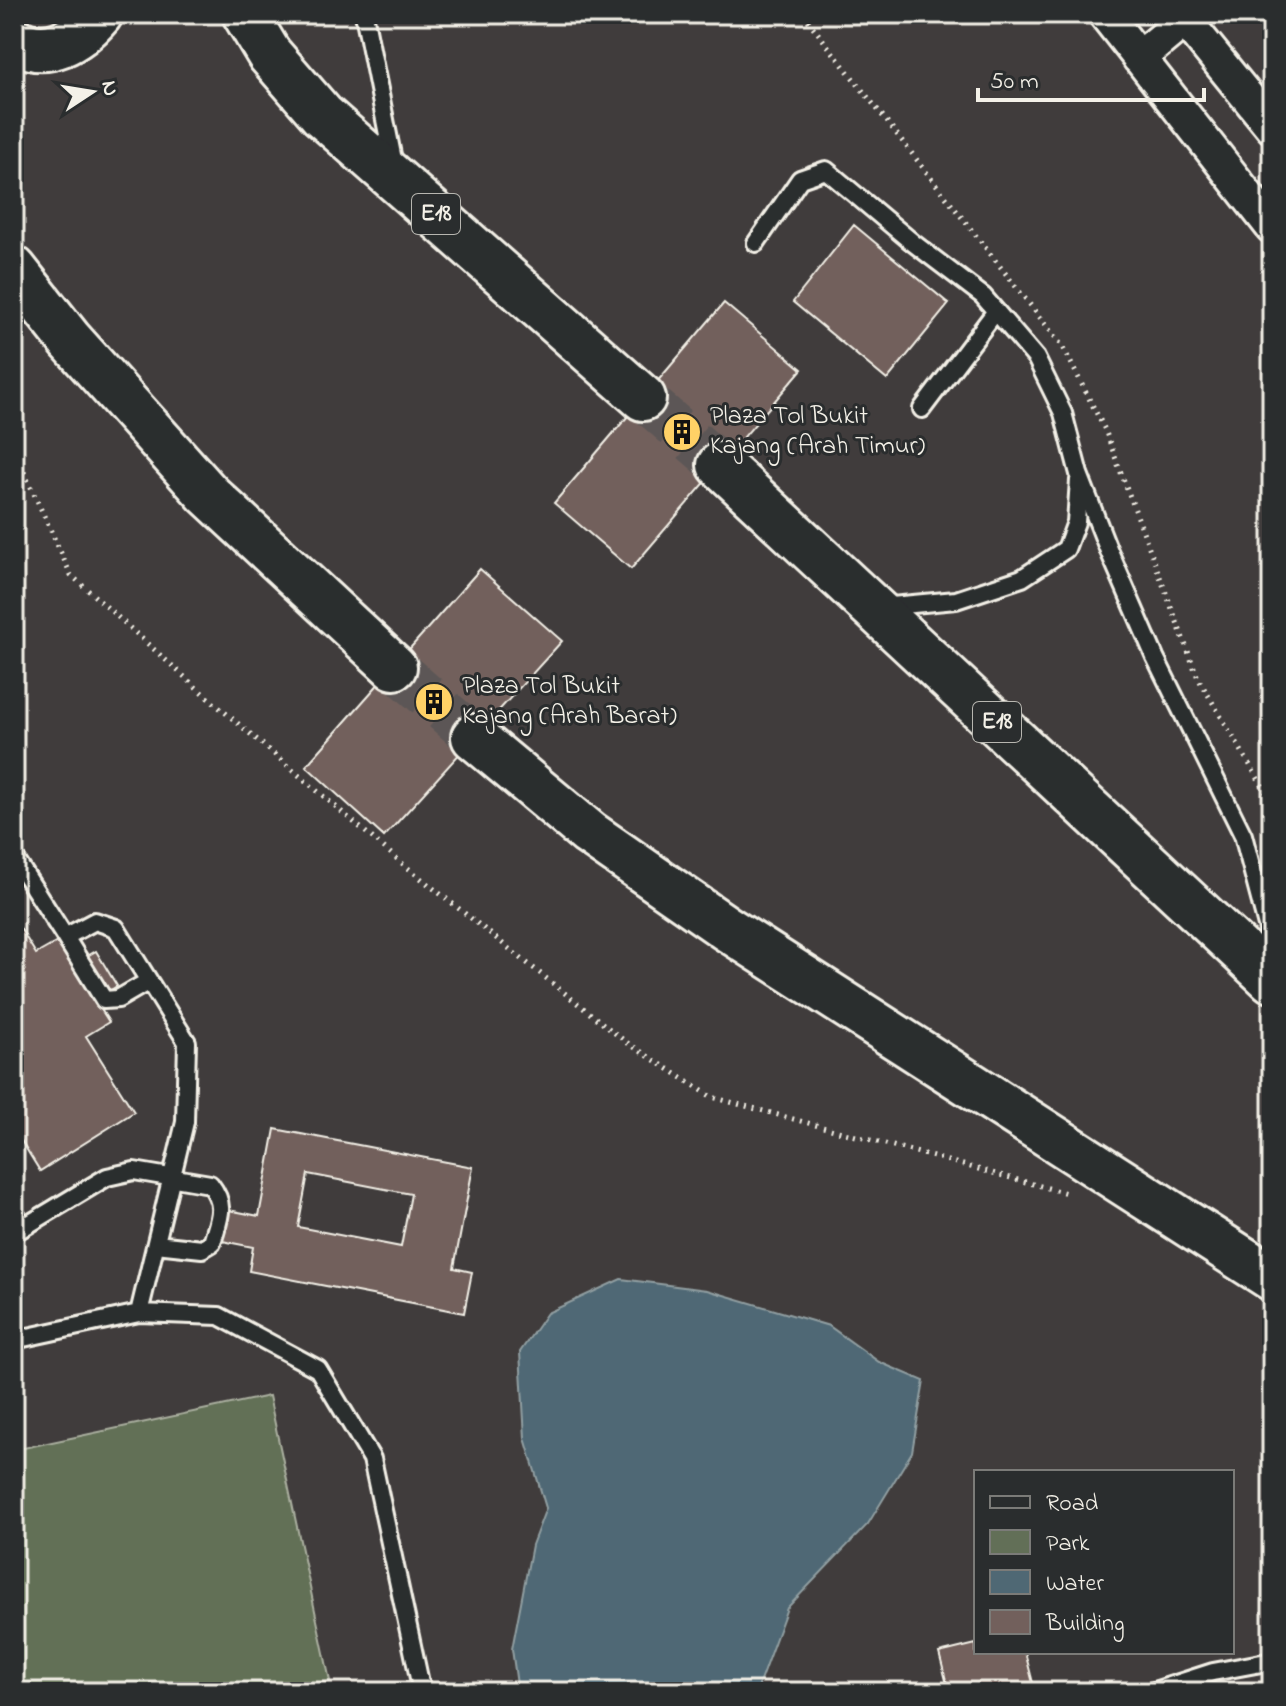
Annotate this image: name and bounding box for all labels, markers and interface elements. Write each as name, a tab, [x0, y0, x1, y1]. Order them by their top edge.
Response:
north arrow	[52, 52, 132, 132]
scale bar	[978, 52, 1204, 102]
text: 50 m	[990, 65, 1039, 100]
text: N	[91, 78, 126, 99]
road number: E18	[412, 194, 460, 234]
place label: Plaza Tol Bukit Kajang (Arah Timur)	[710, 398, 925, 466]
building icon: Plaza Tol Bukit Kajang (Arah Timur)	[661, 411, 703, 453]
place label: Plaza Tol Bukit Kajang (Arah Barat)	[462, 668, 677, 736]
building icon: Plaza Tol Bukit Kajang (Arah Barat)	[413, 681, 455, 723]
road number: E18	[973, 702, 1021, 742]
legend	[974, 1470, 1234, 1654]
text: Road	[1046, 1487, 1099, 1522]
text: Park	[1046, 1527, 1090, 1562]
text: Water	[1046, 1567, 1104, 1602]
text: Building	[1045, 1607, 1125, 1642]

